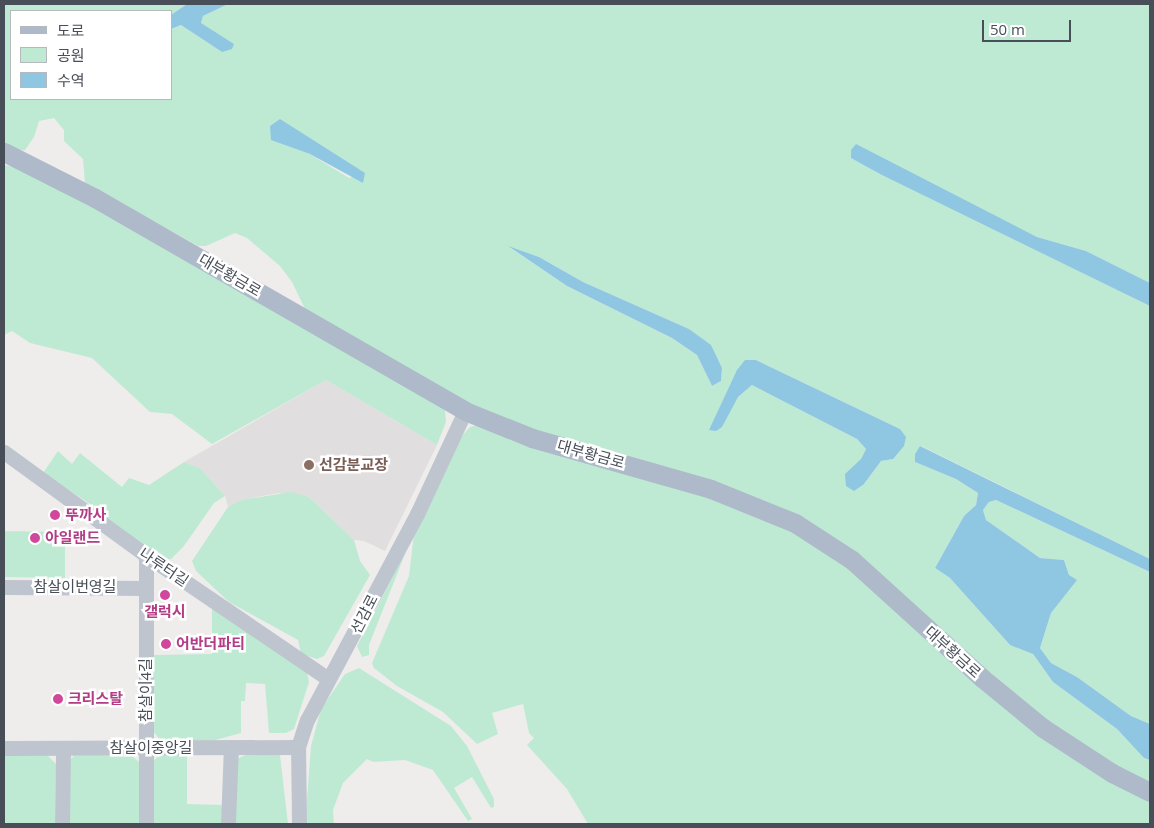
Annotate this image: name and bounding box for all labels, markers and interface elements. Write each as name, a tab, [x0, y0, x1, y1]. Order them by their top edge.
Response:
legend	[10, 10, 172, 100]
scale bar	[984, 10, 1073, 42]
text: 50 m	[990, 19, 1025, 39]
text: 도로	[57, 20, 85, 40]
text: 공원	[57, 45, 85, 65]
text: 수역	[57, 70, 85, 90]
street label: 대부황금로	[196, 250, 264, 300]
street label: 대부황금로	[555, 436, 627, 472]
place label: 선감분교장	[319, 456, 388, 474]
marker: 선감분교장	[303, 459, 315, 471]
place label: 뚜까사	[65, 506, 106, 524]
marker: 뚜까사	[49, 509, 61, 521]
place label: 아일랜드	[45, 529, 100, 547]
marker: 아일랜드	[29, 532, 41, 544]
street label: 나루터길	[136, 544, 192, 590]
street label: 참살이번영길	[34, 578, 116, 596]
marker: 갤럭시	[159, 589, 171, 601]
street label: 선감로	[347, 591, 381, 637]
place label: 갤럭시	[144, 603, 186, 621]
street label: 대부황금로	[921, 622, 985, 682]
place label: 어반더파티	[176, 635, 245, 653]
marker: 어반더파티	[160, 638, 172, 650]
street label: 참살이4길	[137, 658, 155, 722]
place label: 크리스탈	[68, 690, 123, 708]
marker: 크리스탈	[52, 693, 64, 705]
street label: 참살이중앙길	[110, 739, 192, 757]

